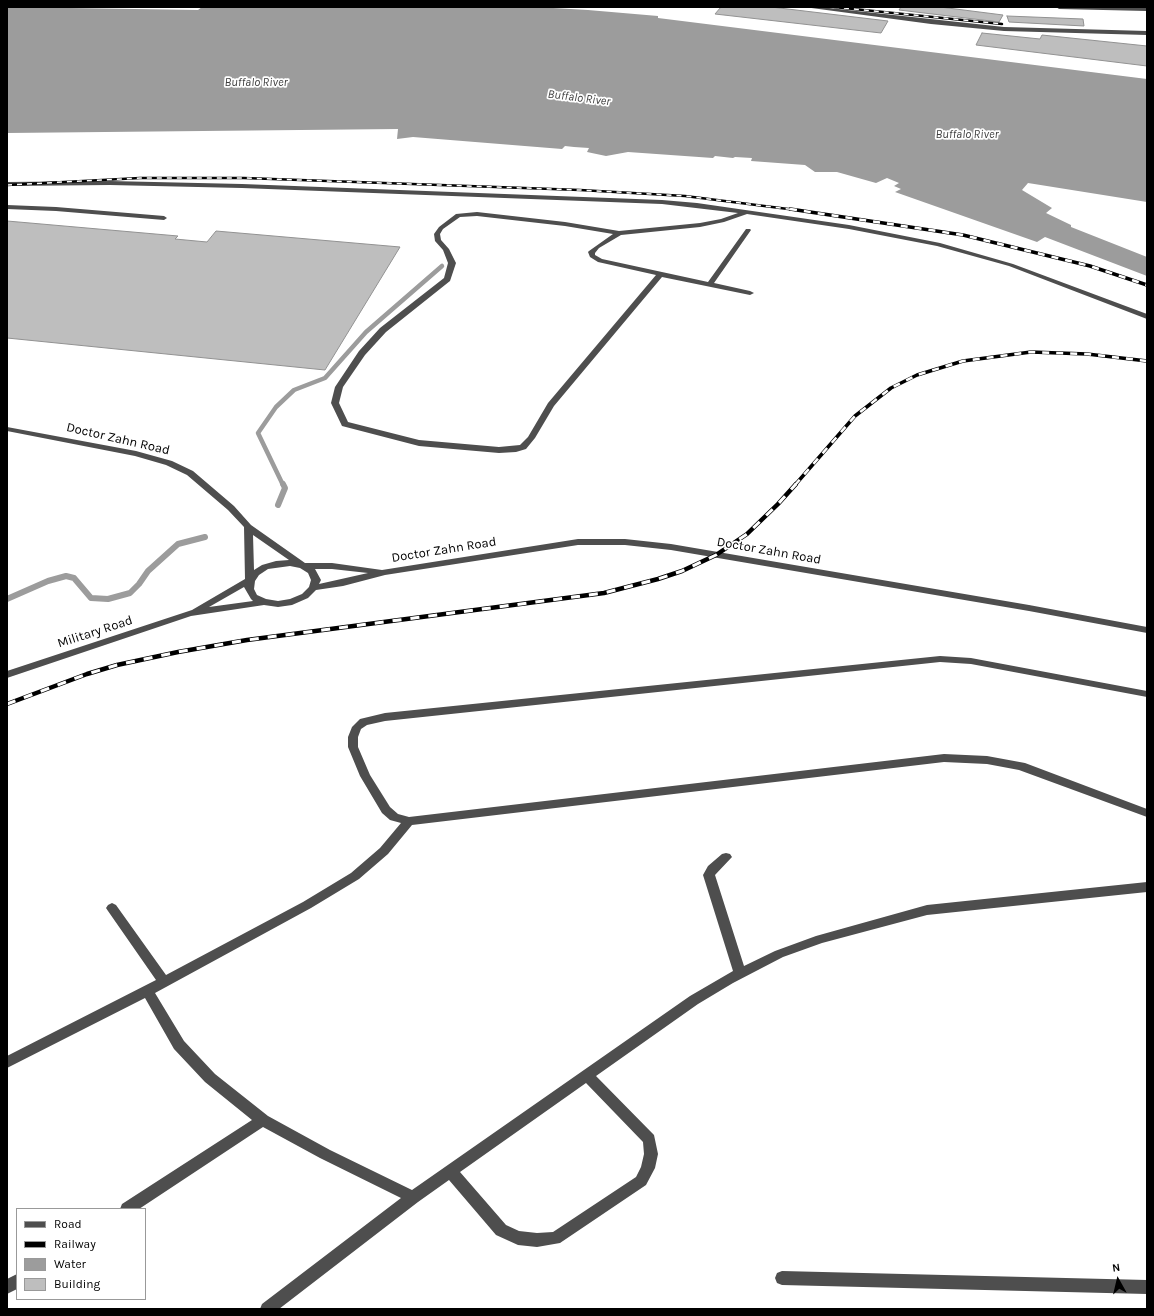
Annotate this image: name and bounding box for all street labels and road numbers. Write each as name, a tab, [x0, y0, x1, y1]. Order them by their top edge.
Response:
street label: Doctor Zahn Road	[65, 420, 171, 458]
street label: Doctor Zahn Road	[391, 534, 497, 566]
street label: Doctor Zahn Road	[716, 534, 822, 568]
street label: Military Road	[55, 612, 135, 652]

